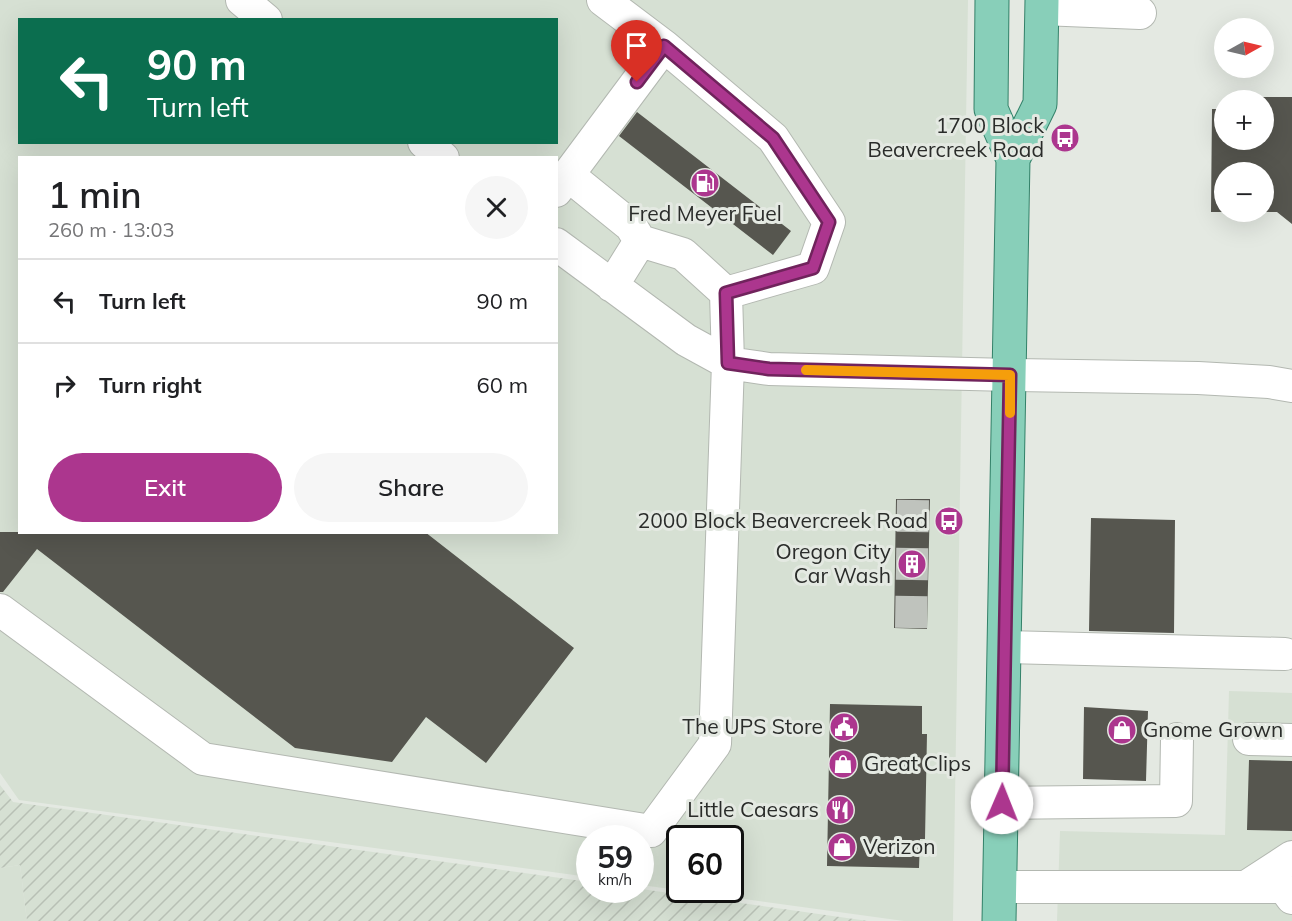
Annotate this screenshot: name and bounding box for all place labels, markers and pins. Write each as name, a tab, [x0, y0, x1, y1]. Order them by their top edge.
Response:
pin	[611, 20, 662, 82]
place label: 1700 Block Beavercreek Road	[867, 112, 1044, 162]
bus stop icon: 1700 Block Beavercreek Road	[1049, 122, 1081, 154]
fuel station icon: Fred Meyer Fuel	[689, 167, 721, 199]
place label: Fred Meyer Fuel	[628, 200, 782, 226]
bus stop icon: 2000 Block Beavercreek Road	[933, 505, 965, 537]
place label: 2000 Block Beavercreek Road	[638, 507, 928, 533]
place label: Oregon City Car Wash	[775, 538, 891, 588]
building icon: Oregon City Car Wash	[896, 548, 928, 580]
public building icon: The UPS Store	[828, 711, 860, 743]
place label: The UPS Store	[682, 713, 823, 739]
shop icon: Gnome Grown	[1106, 714, 1138, 746]
place label: Gnome Grown	[1143, 716, 1283, 742]
shop icon: Great Clips	[827, 748, 859, 780]
place label: Great Clips	[864, 750, 971, 776]
restaurant icon: Little Caesars	[824, 794, 856, 826]
place label: Little Caesars	[687, 796, 819, 822]
shop icon: Verizon	[826, 831, 858, 863]
place label: Verizon	[863, 833, 935, 859]

